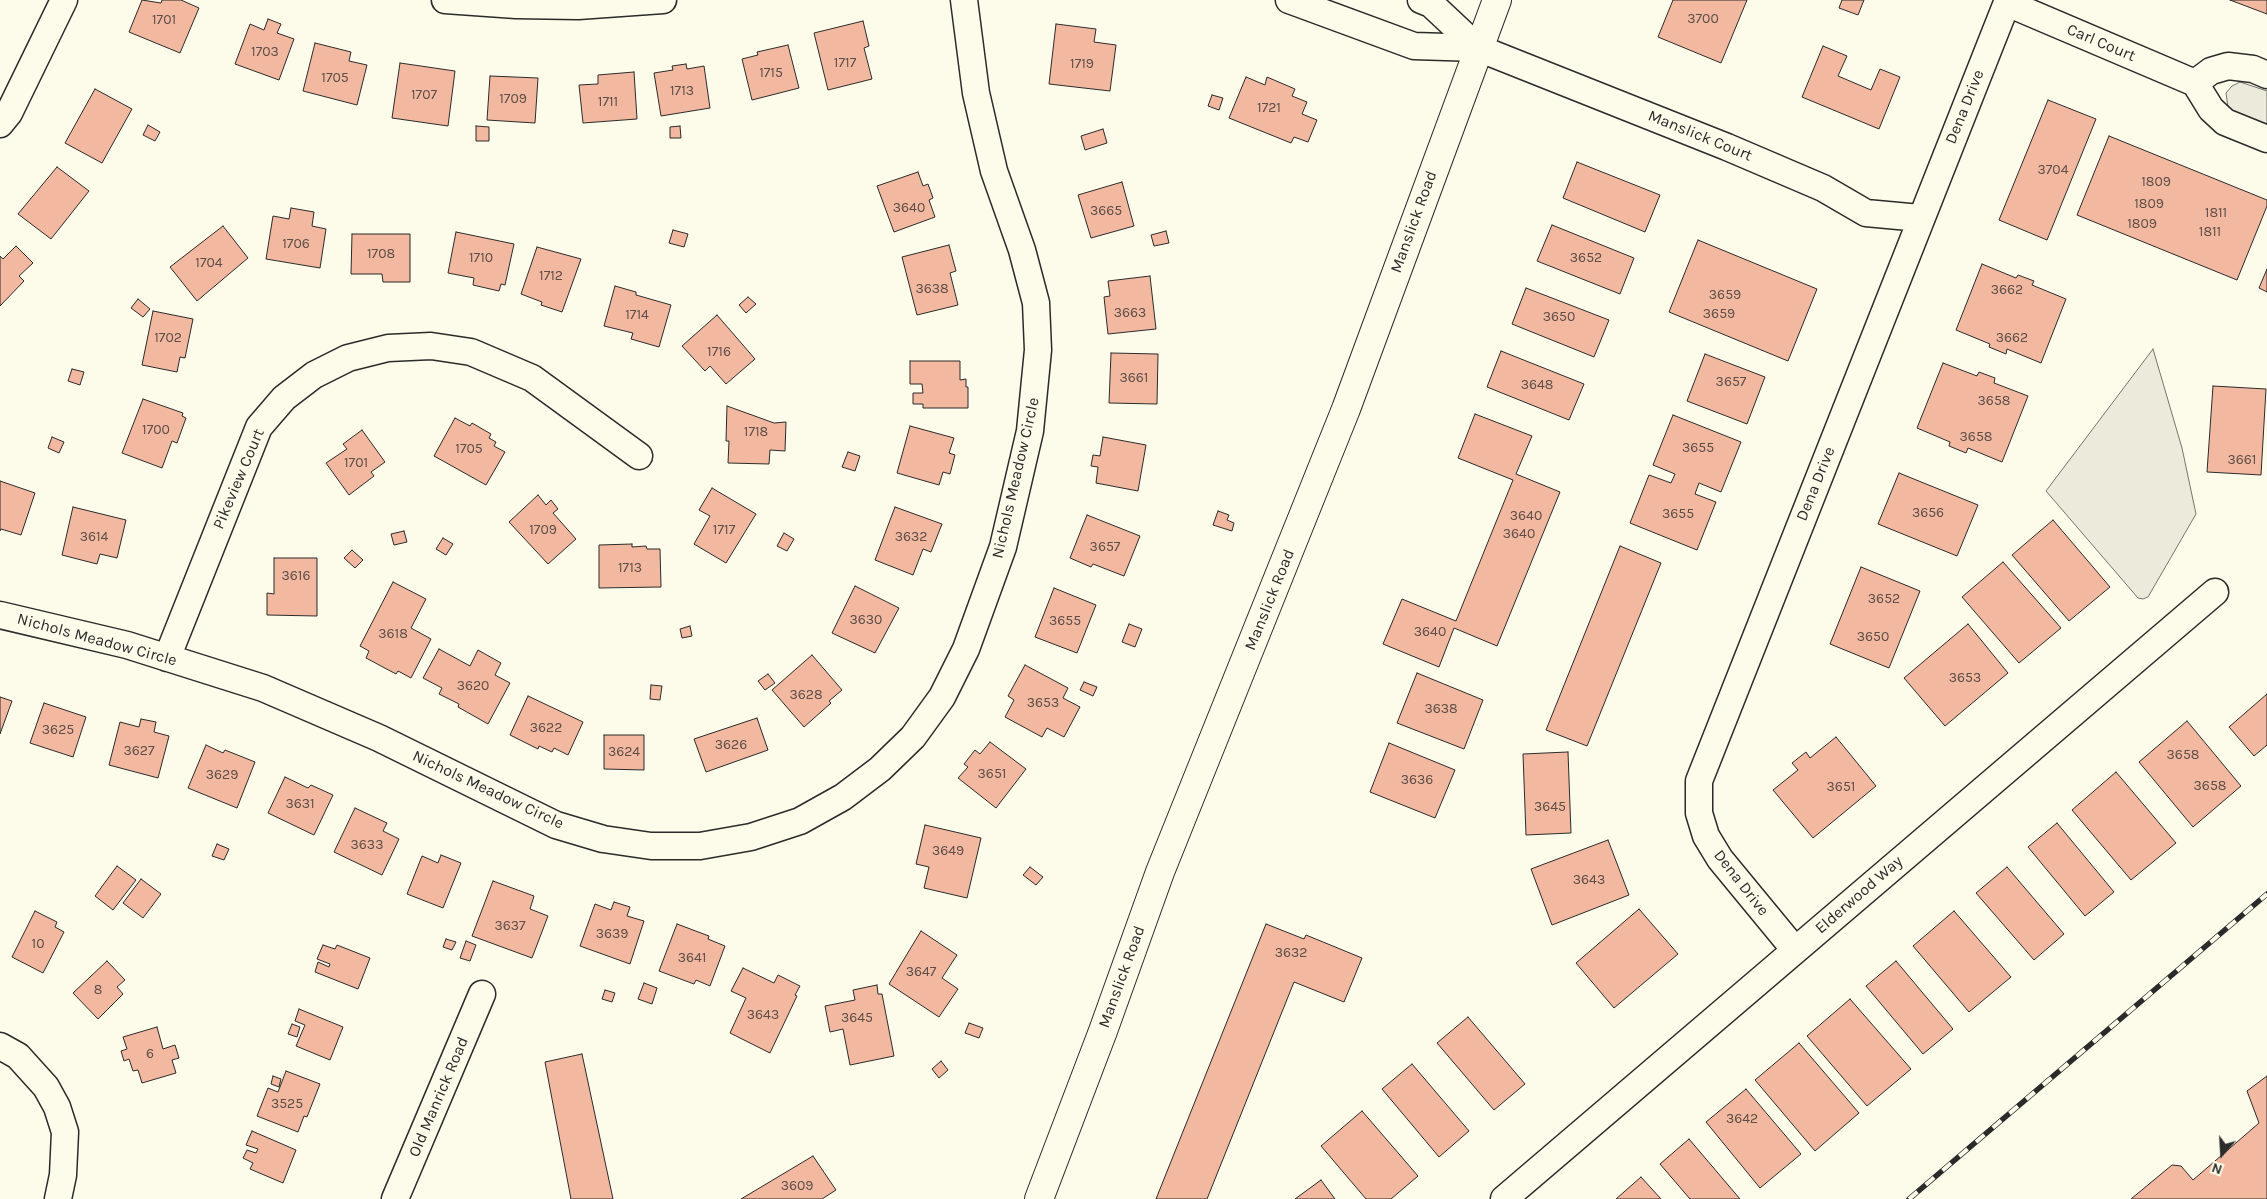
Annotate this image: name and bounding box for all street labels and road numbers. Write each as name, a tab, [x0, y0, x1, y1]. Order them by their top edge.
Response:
street label: Carl Court	[2064, 20, 2138, 66]
street label: Dena Drive	[1941, 67, 1989, 147]
street label: Manslick Court	[1645, 106, 1755, 166]
street label: Manslick Road	[1387, 168, 1441, 276]
street label: Nichols Meadow Circle	[988, 396, 1044, 560]
street label: Pikeview Court	[209, 426, 269, 532]
street label: Dena Drive	[1792, 444, 1840, 524]
street label: Manslick Road	[1241, 547, 1299, 653]
street label: Nichols Meadow Circle	[15, 609, 179, 671]
street label: Nichols Meadow Circle	[409, 747, 567, 833]
street label: Dena Drive	[1709, 846, 1773, 920]
street label: Elderwood Way	[1811, 852, 1907, 938]
street label: Manslick Road	[1095, 923, 1149, 1031]
street label: Old Manrick Road	[405, 1034, 473, 1160]

